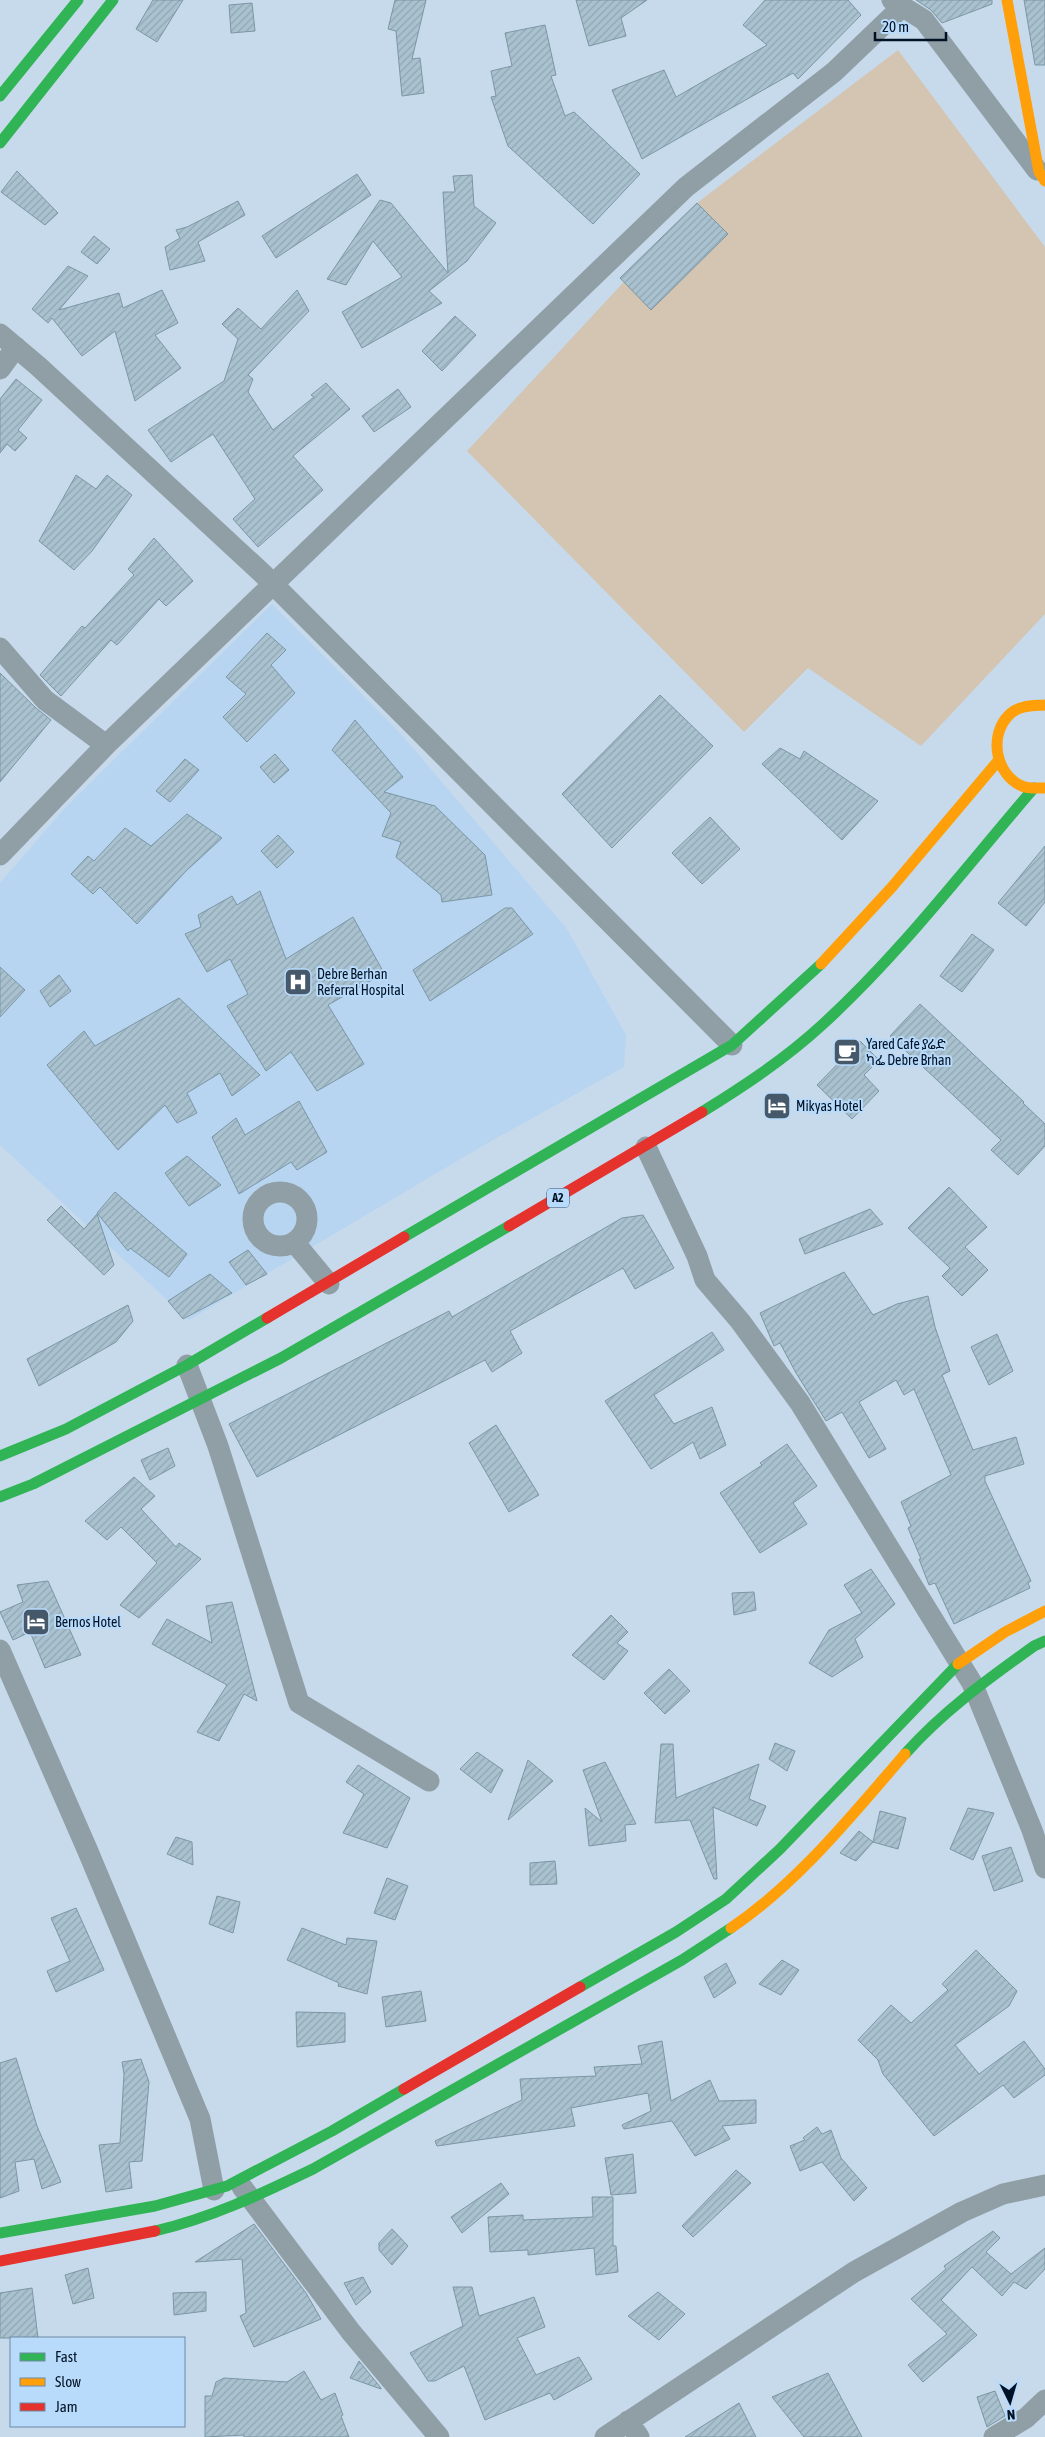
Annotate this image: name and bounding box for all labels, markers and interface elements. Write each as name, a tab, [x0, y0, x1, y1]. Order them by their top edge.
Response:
scale bar	[875, 10, 946, 42]
text: 20 m	[882, 18, 909, 35]
place label: Debre Berhan Referral Hospital	[317, 966, 405, 998]
hospital icon: Debre Berhan Referral Hospital	[283, 967, 313, 997]
place label: Yared Cafe ያሬድ ካፌ Debre Brhan	[866, 1036, 951, 1068]
cafe icon: Yared Cafe ያሬድ ካፌ Debre Brhan	[832, 1037, 862, 1067]
hotel icon: Mikyas Hotel	[762, 1091, 792, 1121]
place label: Mikyas Hotel	[796, 1098, 863, 1114]
road number: A2	[547, 1188, 569, 1208]
hotel icon: Bernos Hotel	[21, 1607, 51, 1637]
place label: Bernos Hotel	[55, 1614, 121, 1630]
legend	[10, 2337, 185, 2427]
text: Fast	[55, 2348, 77, 2365]
text: Slow	[55, 2373, 81, 2390]
north arrow	[985, 2377, 1035, 2427]
text: Jam	[55, 2398, 78, 2415]
text: N	[1006, 2407, 1016, 2423]

